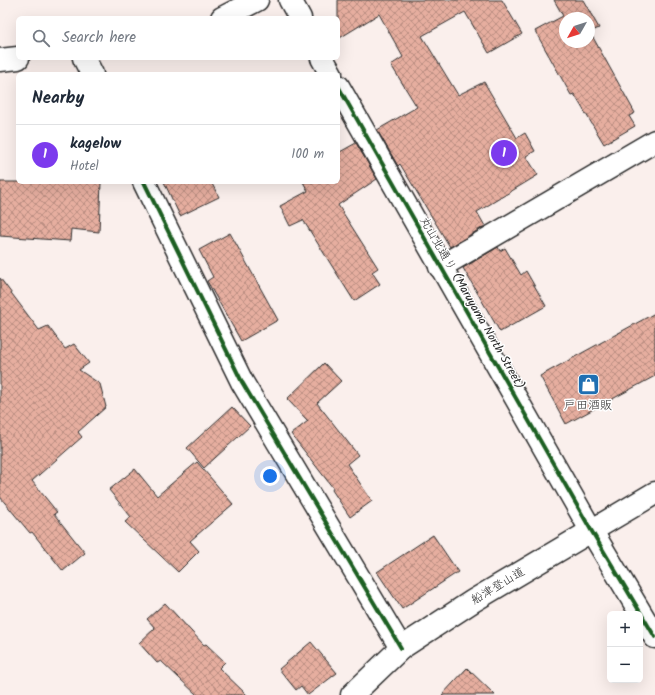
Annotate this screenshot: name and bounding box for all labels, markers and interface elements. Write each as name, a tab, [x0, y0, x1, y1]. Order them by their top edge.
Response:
north arrow	[559, 12, 595, 48]
search box	[16, 16, 340, 60]
text: Search here	[62, 26, 136, 50]
icon: search	[30, 27, 52, 49]
text: Nearby	[32, 85, 84, 112]
text: kagelow	[70, 132, 121, 156]
pin: 1	[491, 138, 517, 168]
text: 1	[43, 144, 47, 165]
text: 100 m	[291, 144, 324, 165]
text: Hotel	[70, 156, 99, 177]
street label: 丸山北通り (Maruyama North Street)	[415, 213, 529, 393]
shop icon: 戸田酒販	[575, 371, 601, 397]
place label: 戸田酒販	[564, 396, 612, 415]
your location	[260, 466, 280, 486]
street label: 船津登山道	[467, 562, 529, 610]
map controls	[607, 611, 643, 683]
button: +	[607, 611, 643, 647]
button: −	[607, 647, 643, 683]

